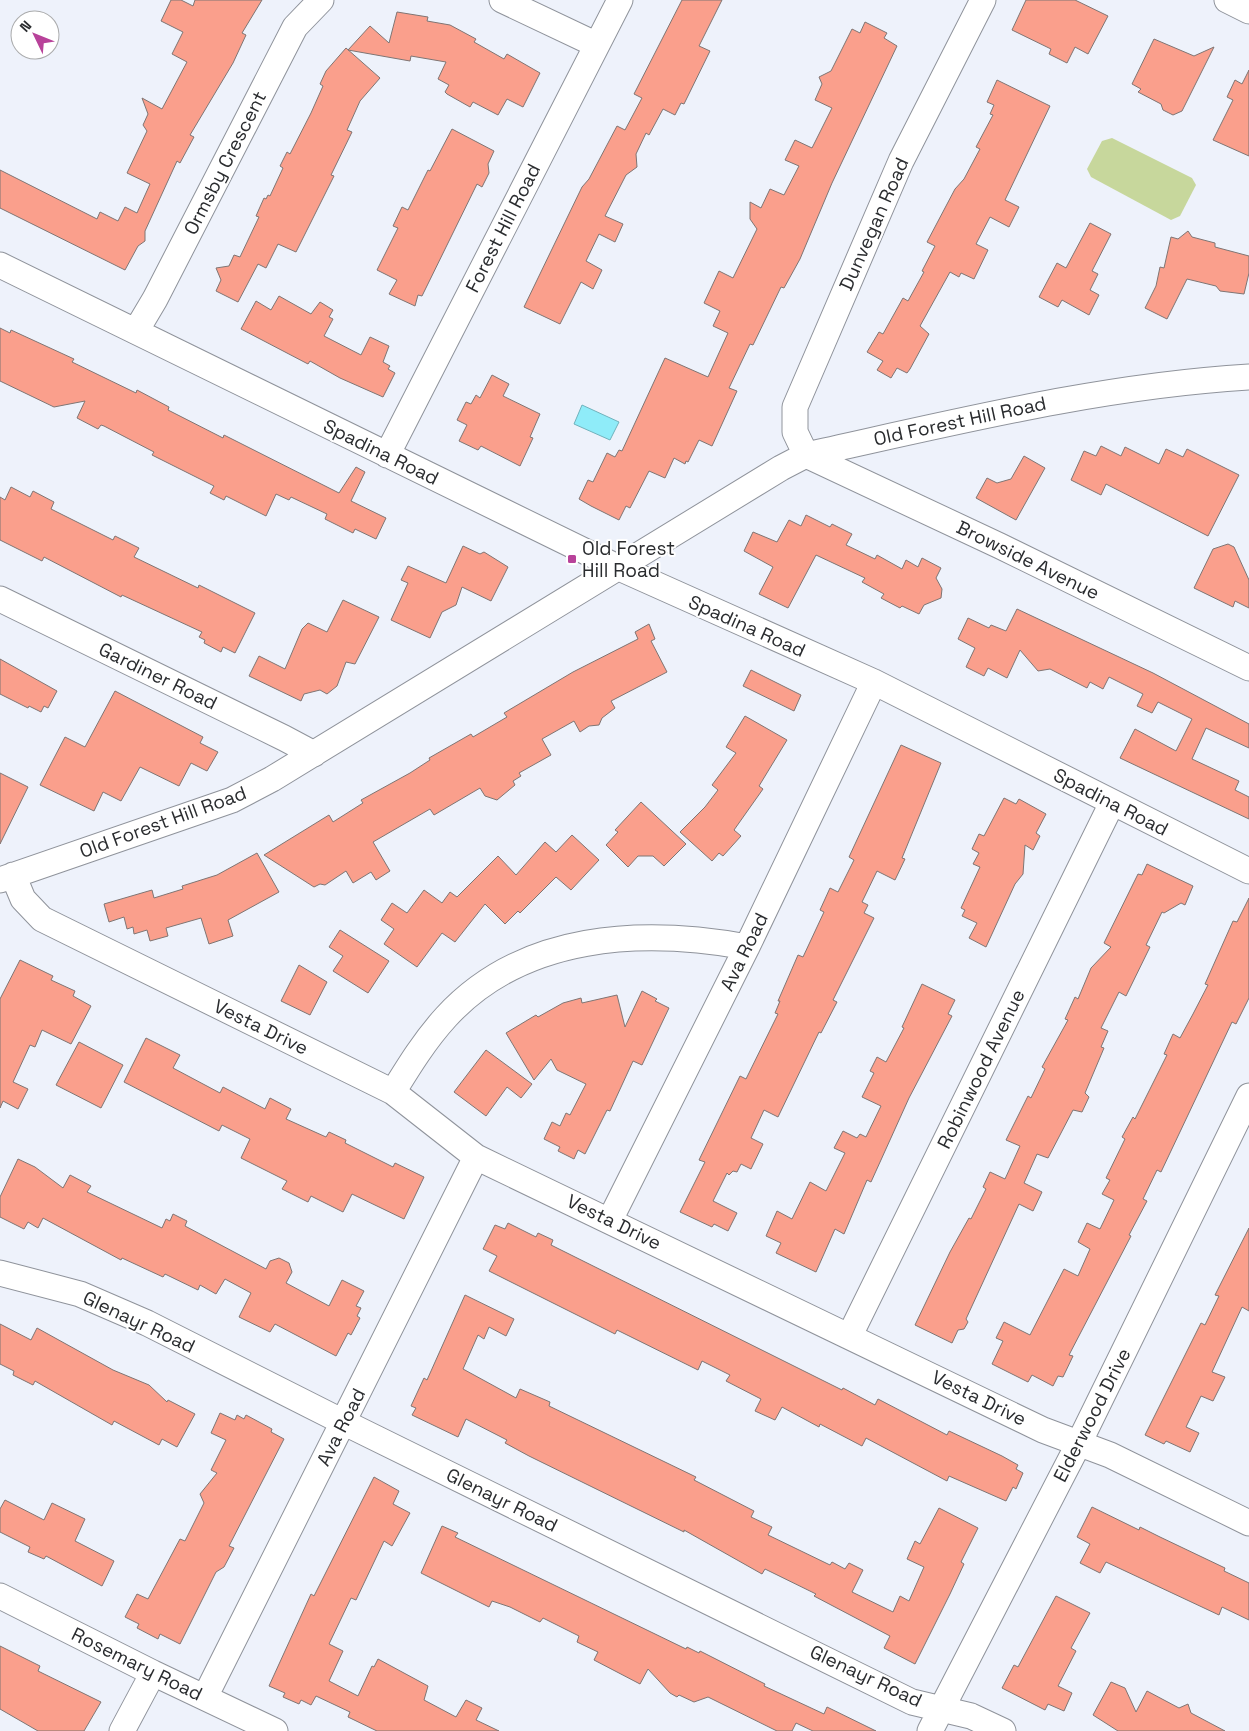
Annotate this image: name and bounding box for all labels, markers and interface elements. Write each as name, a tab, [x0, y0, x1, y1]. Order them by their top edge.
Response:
north arrow	[10, 10, 60, 60]
text: N	[16, 17, 35, 36]
street label: Ormsby Crescent	[178, 87, 272, 239]
street label: Dunvegan Road	[834, 154, 914, 294]
street label: Forest Hill Road	[460, 159, 546, 297]
street label: Old Forest Hill Road	[871, 390, 1049, 452]
street label: Spadina Road	[319, 413, 443, 491]
street label: Browside Avenue	[952, 515, 1104, 605]
place label: Old Forest Hill Road	[582, 536, 675, 583]
marker: Old Forest Hill Road	[566, 553, 578, 565]
street label: Spadina Road	[685, 589, 809, 663]
street label: Gardiner Road	[95, 637, 221, 715]
street label: Spadina Road	[1049, 762, 1173, 842]
street label: Old Forest Hill Road	[76, 780, 250, 864]
street label: Ava Road	[714, 909, 774, 995]
street label: Robinwood Avenue	[931, 985, 1031, 1153]
street label: Vesta Drive	[210, 993, 312, 1061]
street label: Vesta Drive	[563, 1188, 665, 1256]
street label: Glenayr Road	[79, 1285, 199, 1359]
street label: Elderwood Drive	[1047, 1344, 1137, 1486]
street label: Vesta Drive	[928, 1364, 1030, 1432]
street label: Ava Road	[311, 1384, 371, 1470]
street label: Glenayr Road	[442, 1462, 562, 1538]
street label: Rosemary Road	[67, 1622, 207, 1706]
street label: Glenayr Road	[806, 1639, 926, 1713]

